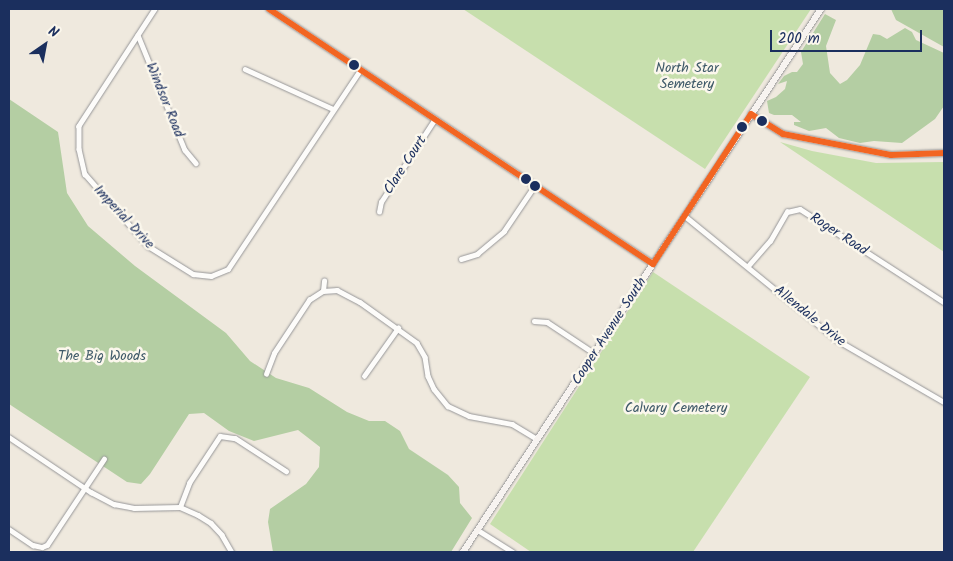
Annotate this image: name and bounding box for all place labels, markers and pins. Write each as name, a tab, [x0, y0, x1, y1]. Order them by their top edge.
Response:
unlabelled marker	[349, 60, 359, 70]
unlabelled marker	[757, 116, 767, 126]
unlabelled marker	[737, 122, 747, 132]
unlabelled marker	[521, 174, 531, 184]
unlabelled marker	[530, 181, 540, 191]

